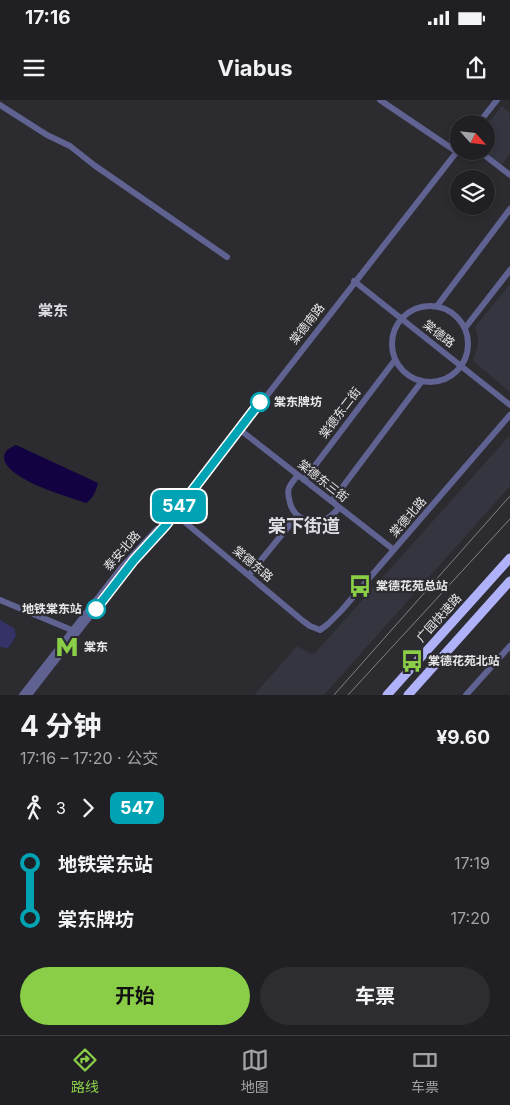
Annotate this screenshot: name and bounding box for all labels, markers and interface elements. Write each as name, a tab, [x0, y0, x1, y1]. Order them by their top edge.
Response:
text: 17:16	[25, 6, 70, 29]
icon: menu	[20, 54, 48, 82]
icon: share	[462, 54, 490, 82]
text: Viabus	[217, 55, 293, 81]
north arrow	[450, 115, 495, 160]
map controls	[450, 115, 495, 215]
button: layers	[450, 170, 495, 215]
street label: 棠德南路	[286, 300, 327, 347]
district label: 棠东	[38, 301, 68, 320]
street label: 棠德路	[421, 317, 458, 351]
street label: 棠德东二街	[316, 384, 364, 441]
marker: 棠东牌坊	[250, 392, 270, 412]
place label: 棠东牌坊	[274, 394, 322, 409]
street label: 棠德东三街	[295, 456, 352, 505]
line badge: 547	[150, 490, 208, 522]
street label: 棠德北路	[386, 494, 429, 540]
text: 547	[162, 495, 196, 516]
district label: 棠下街道	[268, 515, 340, 536]
street label: 泰安北路	[100, 528, 143, 574]
street label: 棠德东路	[230, 542, 277, 585]
bus stop icon: 棠德花苑总站	[347, 573, 373, 599]
place label: 棠德花苑总站	[376, 578, 448, 593]
street label: 广园快速路	[413, 590, 464, 645]
marker: 地铁棠东站	[86, 599, 106, 619]
place label: 地铁棠东站	[22, 601, 82, 616]
metro station icon: 棠东	[54, 634, 80, 660]
place label: 棠东	[84, 639, 108, 654]
bus stop icon: 棠德花苑北站	[399, 648, 425, 674]
place label: 棠德花苑北站	[428, 653, 500, 668]
text: 4 分钟	[20, 709, 102, 743]
text: ¥9.60	[436, 726, 490, 749]
text: 17:16 – 17:20 · 公交	[20, 748, 158, 768]
icon: walk	[20, 794, 48, 822]
icon: forward	[74, 794, 102, 822]
text: 547	[120, 797, 154, 818]
text: 3	[56, 798, 66, 818]
text: 地铁棠东站	[58, 853, 153, 876]
text: 17:19	[454, 853, 490, 873]
text: 棠东牌坊	[58, 908, 134, 931]
text: 17:20	[451, 908, 490, 928]
button: 开始	[20, 967, 250, 1025]
button: 车票	[260, 967, 490, 1025]
tab: 路线	[71, 1046, 99, 1096]
tab: 地图	[241, 1046, 269, 1096]
tab: 车票	[411, 1046, 439, 1096]

